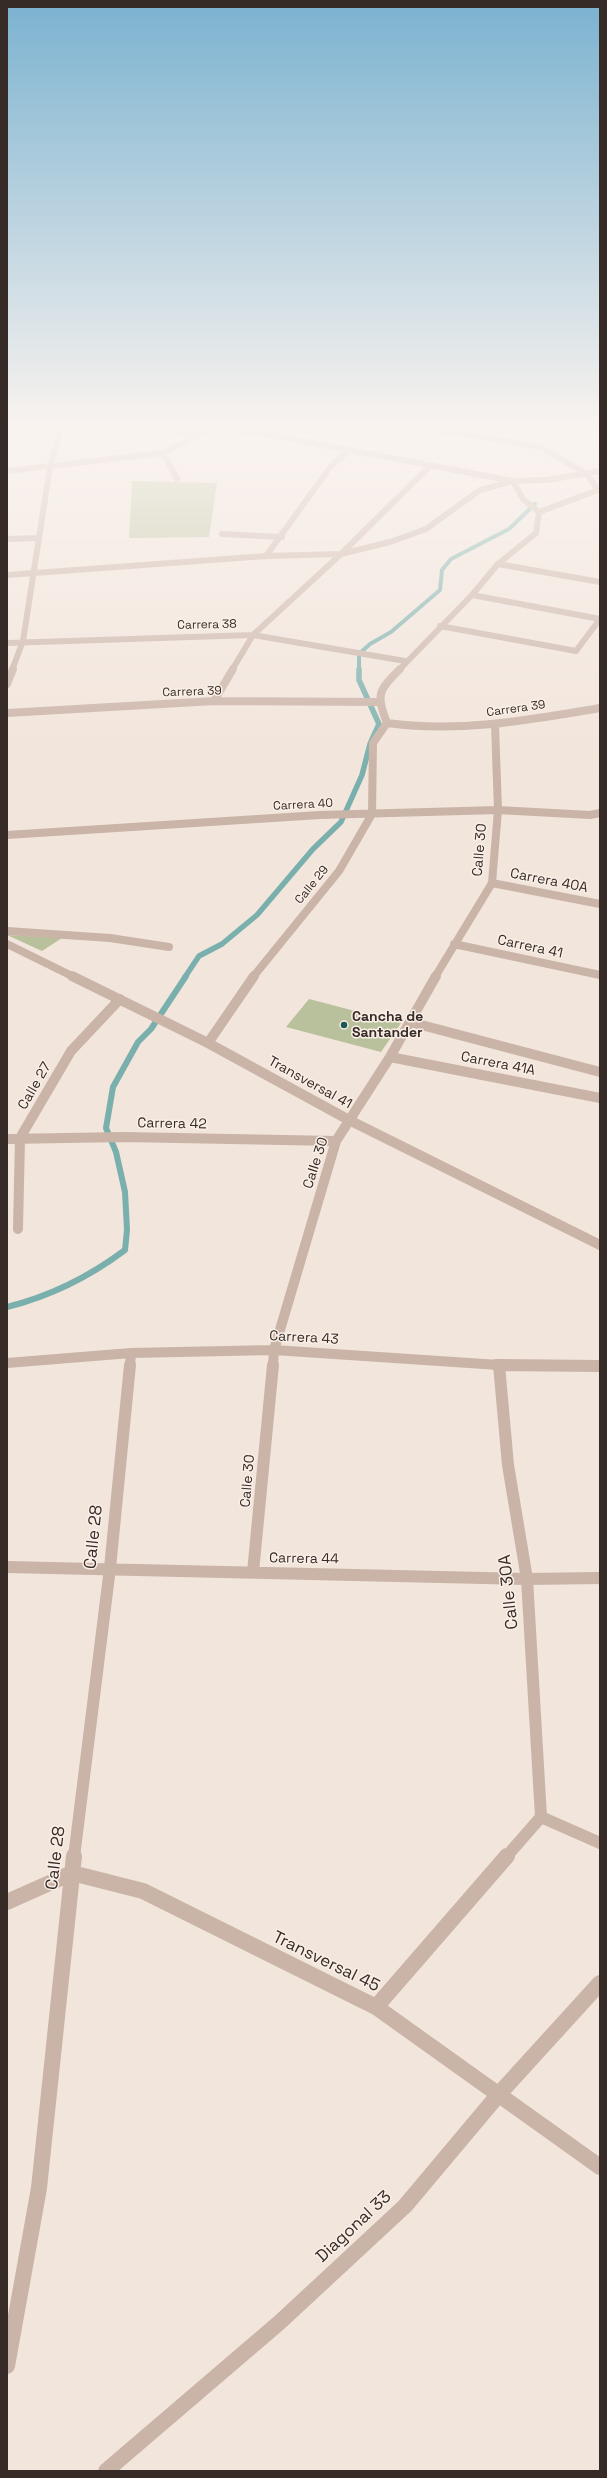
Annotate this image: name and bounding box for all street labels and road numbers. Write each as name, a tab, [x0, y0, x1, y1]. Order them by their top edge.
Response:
street label: Carrera 38	[177, 617, 237, 633]
street label: Carrera 39	[162, 684, 222, 700]
street label: Carrera 39	[486, 698, 546, 720]
street label: Carrera 40	[273, 796, 333, 814]
street label: Calle 30	[469, 823, 491, 877]
street label: Calle 29	[292, 863, 332, 907]
street label: Carrera 40A	[509, 865, 589, 897]
street label: Carrera 41	[496, 932, 564, 962]
street label: Carrera 41A	[459, 1049, 537, 1079]
street label: Transversal 41	[265, 1053, 355, 1113]
street label: Calle 27	[15, 1059, 55, 1113]
street label: Carrera 42	[137, 1115, 207, 1133]
street label: Calle 30	[300, 1135, 332, 1191]
street label: Carrera 43	[269, 1328, 339, 1348]
street label: Calle 30	[237, 1454, 259, 1508]
street label: Calle 28	[80, 1504, 108, 1570]
street label: Carrera 44	[269, 1550, 339, 1568]
street label: Calle 30A	[495, 1553, 523, 1631]
street label: Calle 28	[42, 1825, 70, 1891]
street label: Transversal 45	[269, 1927, 383, 1997]
street label: Diagonal 33	[312, 2187, 396, 2267]

